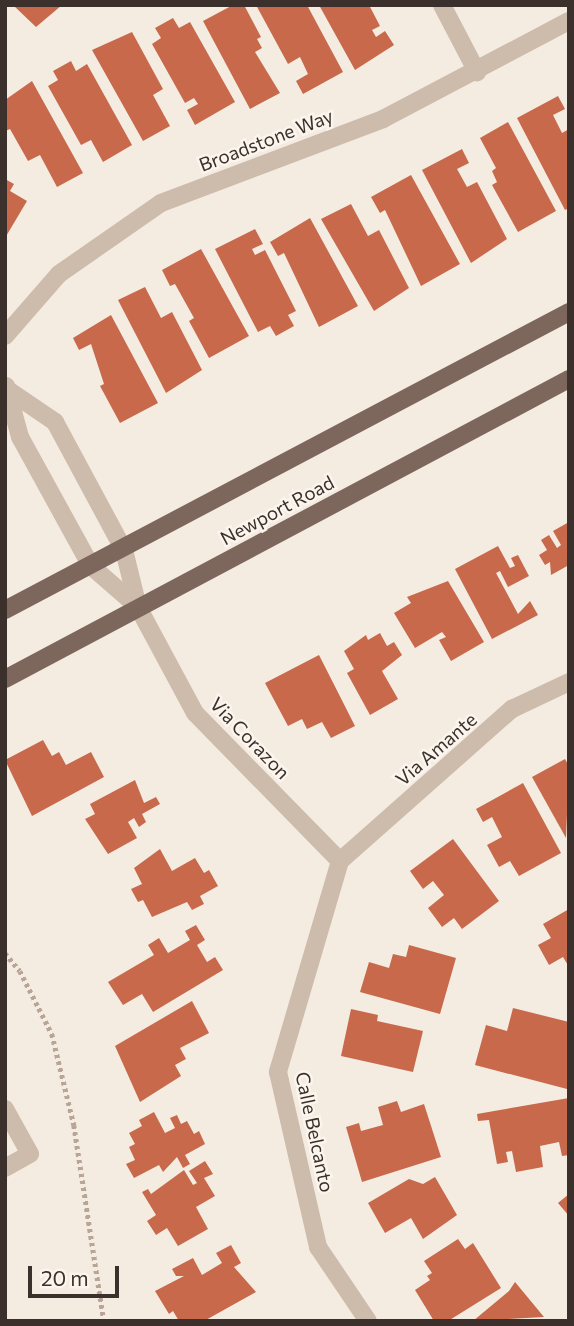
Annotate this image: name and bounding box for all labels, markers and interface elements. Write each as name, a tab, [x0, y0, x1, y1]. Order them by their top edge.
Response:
street label: Broadstone Way	[196, 104, 336, 176]
street label: Newport Road	[216, 471, 338, 549]
street label: Via Corazon	[205, 692, 295, 784]
street label: Via Amante	[391, 708, 481, 790]
street label: Calle Belcanto	[291, 1070, 339, 1194]
scale bar	[32, 1252, 122, 1296]
text: 20 m	[41, 1265, 89, 1290]

